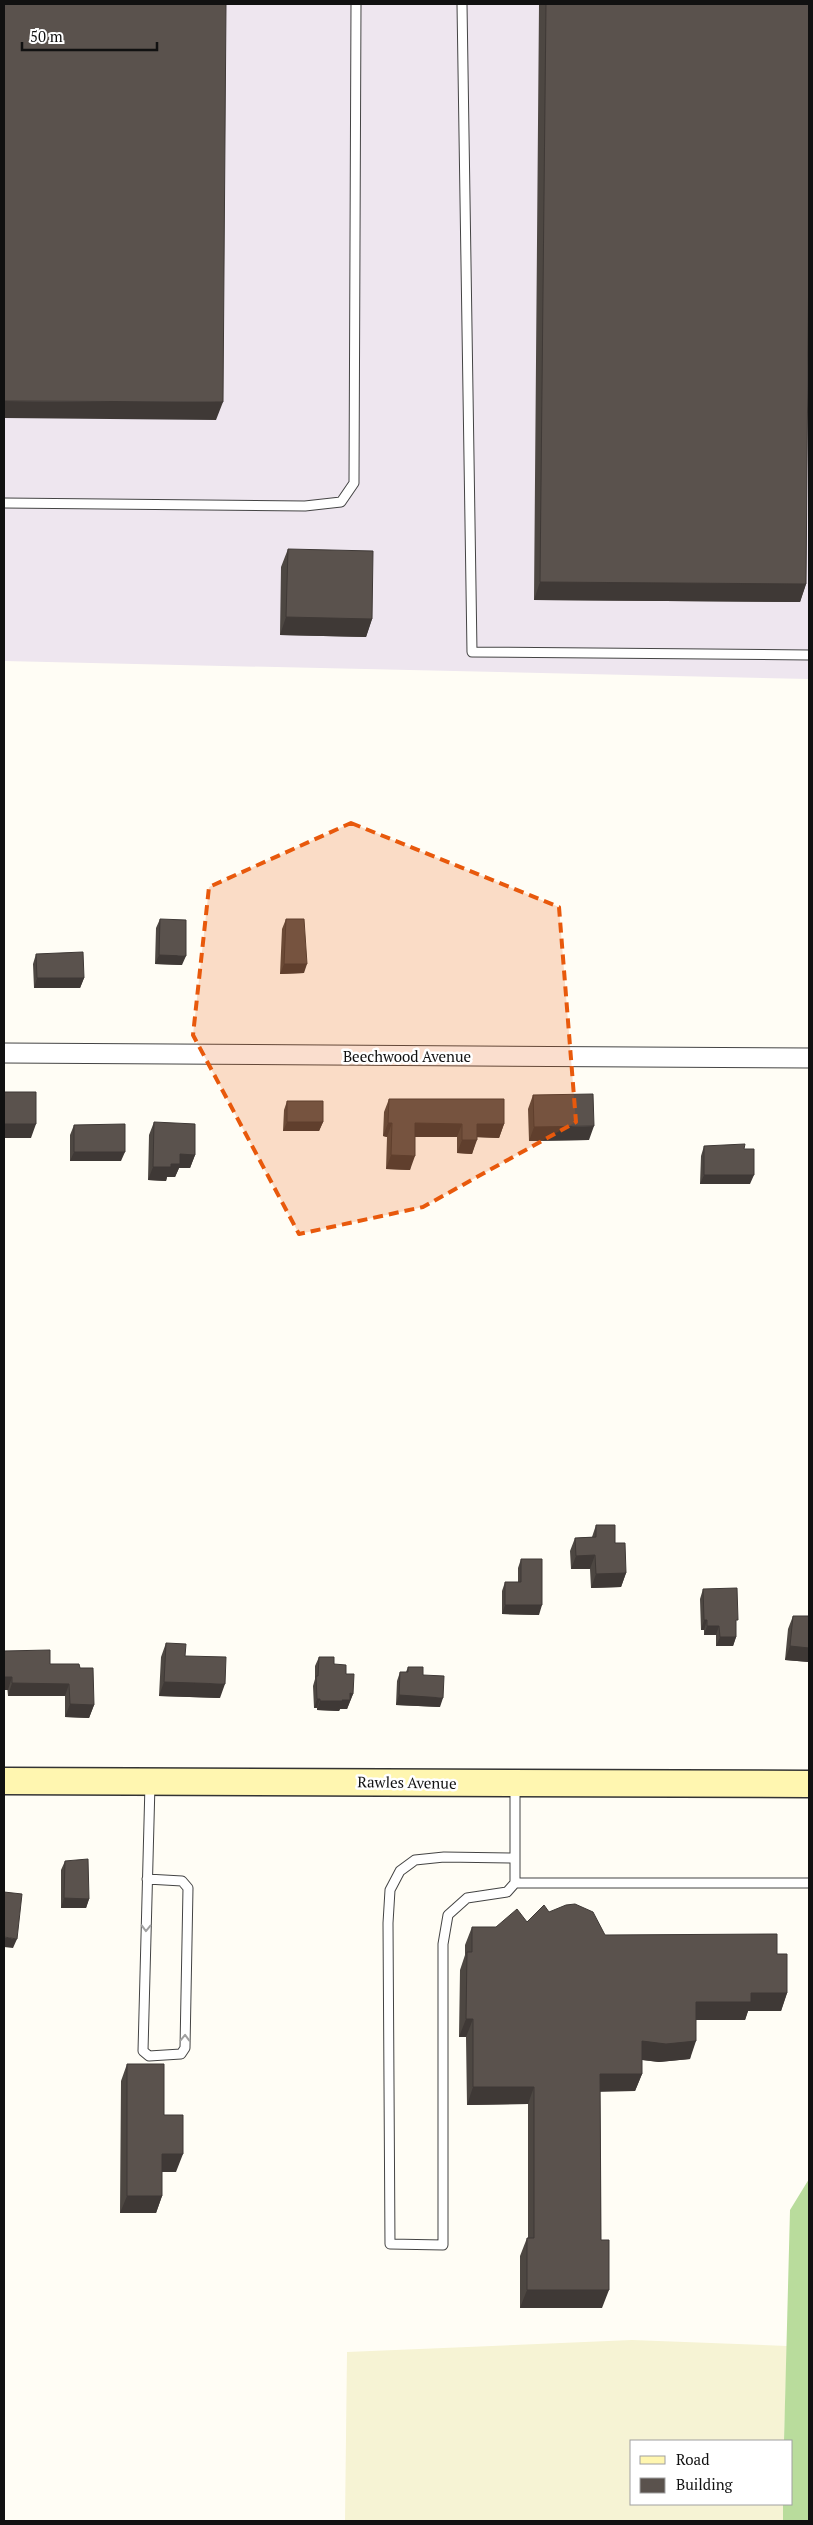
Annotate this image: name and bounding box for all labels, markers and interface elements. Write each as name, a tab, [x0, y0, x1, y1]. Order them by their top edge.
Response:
scale bar	[22, 20, 158, 52]
text: 50 m	[30, 26, 63, 46]
street label: Beechwood Avenue	[343, 1046, 471, 1066]
street label: Rawles Avenue	[357, 1771, 457, 1793]
one-way arrow	[141, 1924, 151, 1932]
one-way arrow	[180, 2033, 190, 2041]
legend	[630, 2440, 793, 2505]
text: Road	[676, 2449, 709, 2469]
text: Building	[676, 2474, 734, 2494]

